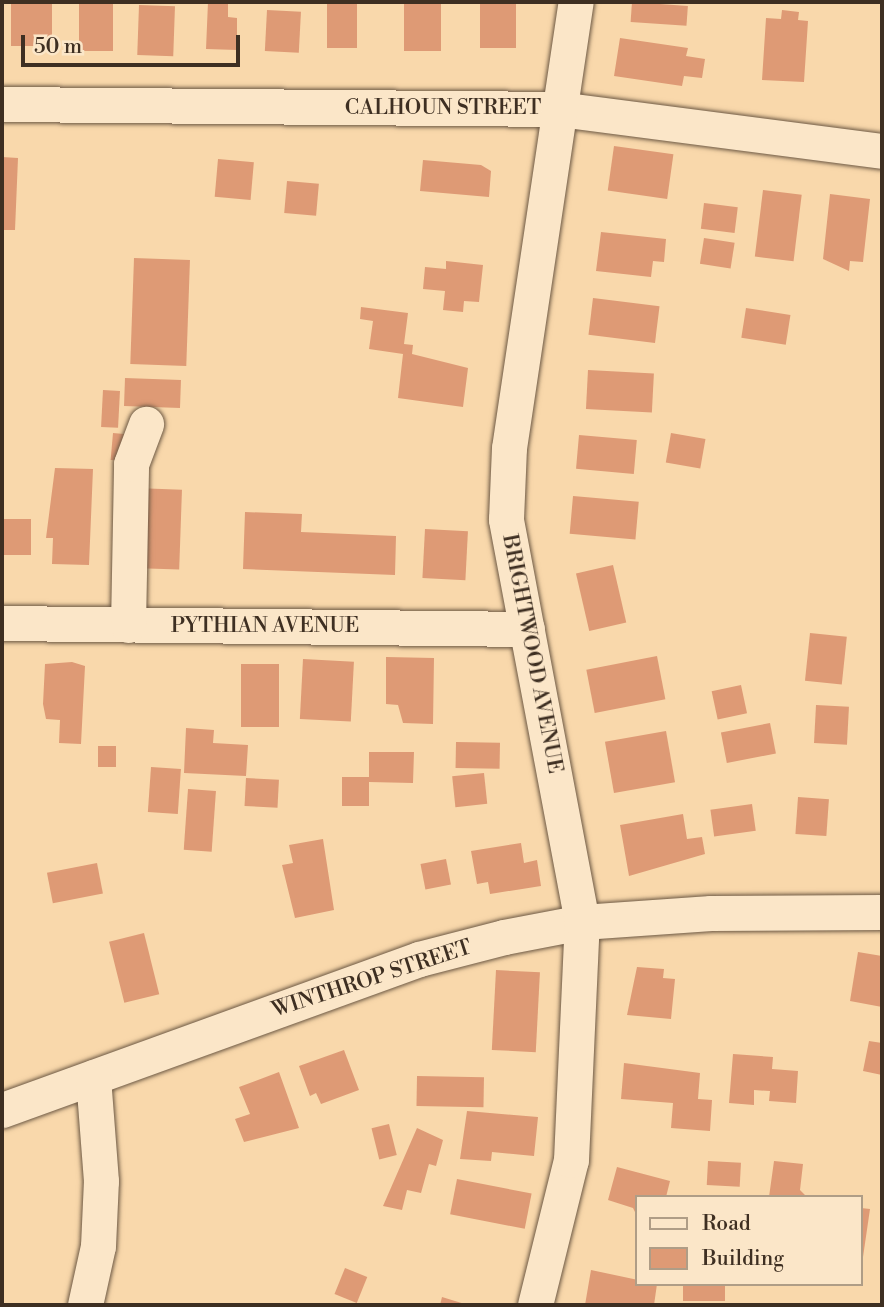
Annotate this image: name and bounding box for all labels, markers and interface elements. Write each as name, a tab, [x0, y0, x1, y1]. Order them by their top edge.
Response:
scale bar	[24, 21, 243, 65]
text: 50 m	[34, 34, 82, 60]
street label: CALHOUN STREET	[345, 95, 541, 121]
street label: BRIGHTWOOD AVENUE	[496, 532, 568, 776]
street label: PYTHIAN AVENUE	[171, 613, 359, 639]
street label: WINTHROP STREET	[269, 935, 475, 1023]
legend	[636, 1195, 863, 1286]
text: Road	[702, 1211, 751, 1237]
text: Building	[702, 1246, 784, 1272]

